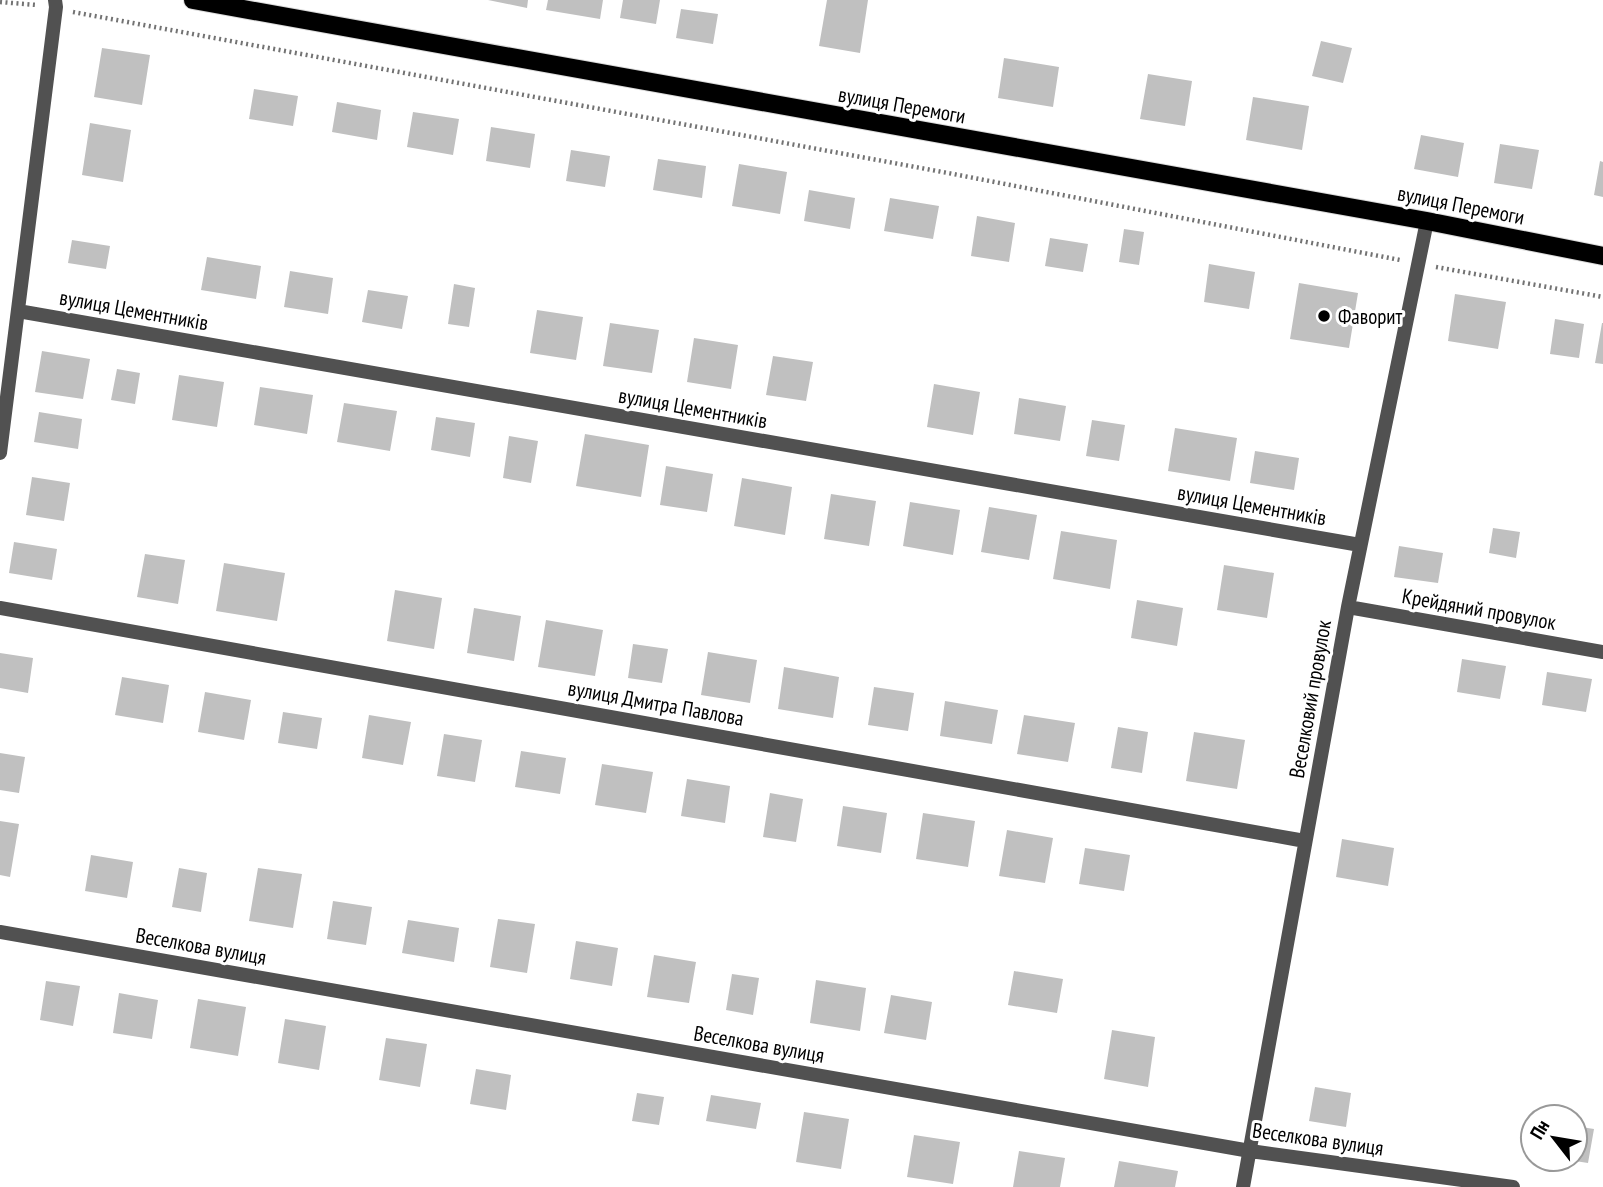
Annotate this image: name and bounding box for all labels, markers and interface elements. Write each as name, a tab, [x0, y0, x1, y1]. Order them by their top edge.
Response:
street label: вулиця Перемоги	[836, 81, 968, 129]
street label: вулиця Перемоги	[1395, 179, 1527, 231]
street label: вулиця Цементників	[58, 284, 210, 336]
place label: Фаворит	[1338, 303, 1403, 330]
marker: Фаворит	[1316, 308, 1332, 324]
street label: вулиця Цементників	[617, 382, 769, 434]
street label: вулиця Цементників	[1176, 479, 1328, 531]
street label: Крейдяний провулок	[1400, 582, 1558, 636]
street label: Веселковий провулок	[1283, 618, 1337, 780]
street label: вулиця Дмитра Павлова	[566, 674, 746, 732]
street label: Веселкова вулиця	[134, 921, 268, 971]
street label: Веселкова вулиця	[692, 1019, 826, 1069]
north arrow	[1519, 1103, 1589, 1173]
text: Пн	[1524, 1115, 1554, 1143]
street label: Веселкова вулиця	[1251, 1116, 1385, 1162]

